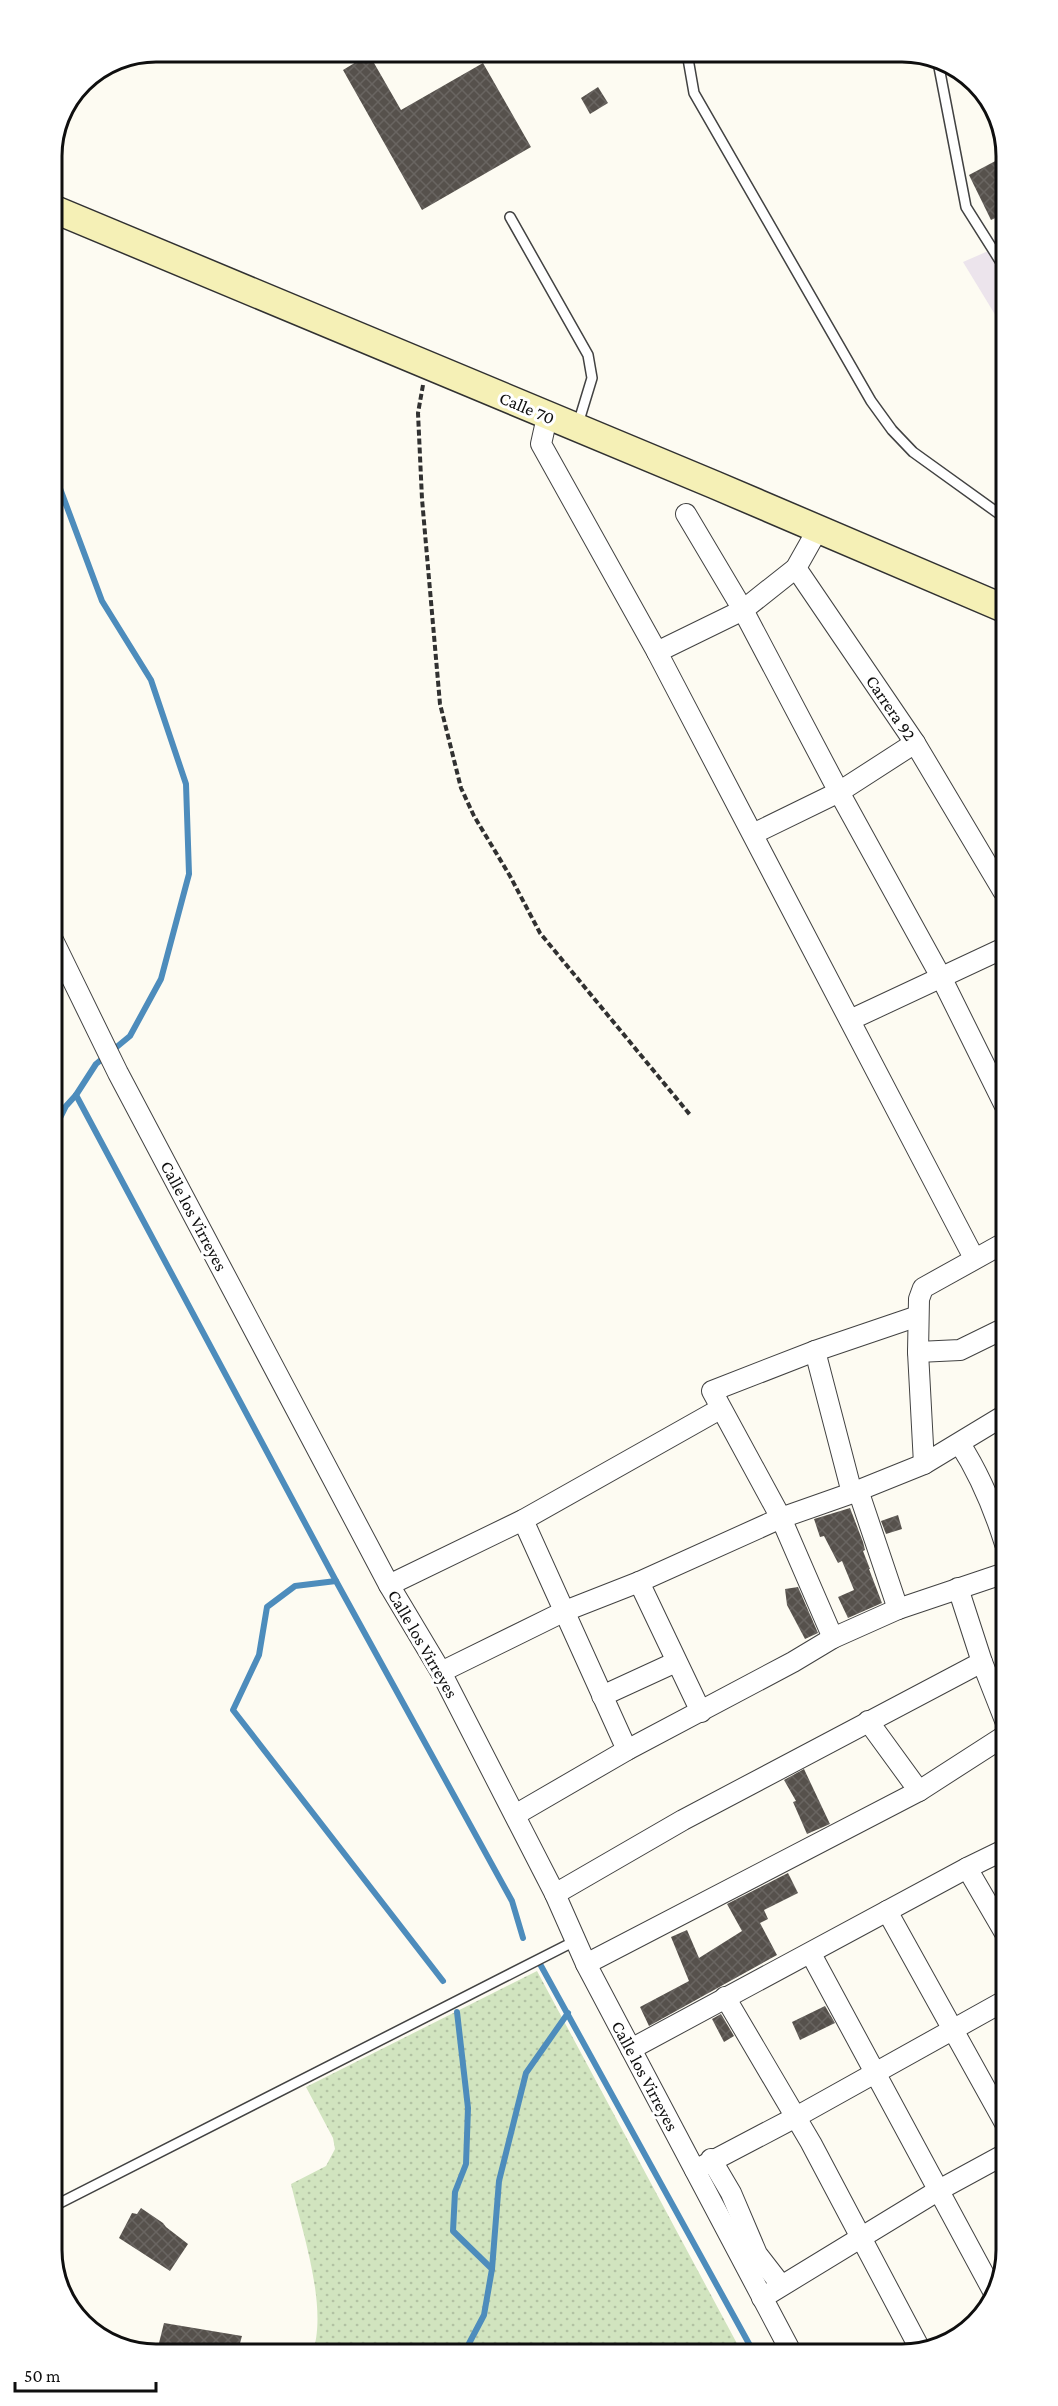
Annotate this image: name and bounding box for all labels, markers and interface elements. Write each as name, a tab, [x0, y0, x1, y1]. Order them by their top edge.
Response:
street label: Calle 70	[496, 387, 558, 429]
street label: Carrera 92	[862, 672, 920, 744]
street label: Calle los Virreyes	[157, 1158, 231, 1274]
street label: Calle los Virreyes	[384, 1586, 462, 1702]
street label: Calle los Virreyes	[608, 2018, 682, 2134]
scale bar	[15, 2355, 156, 2393]
text: 50 m	[24, 2366, 61, 2386]

